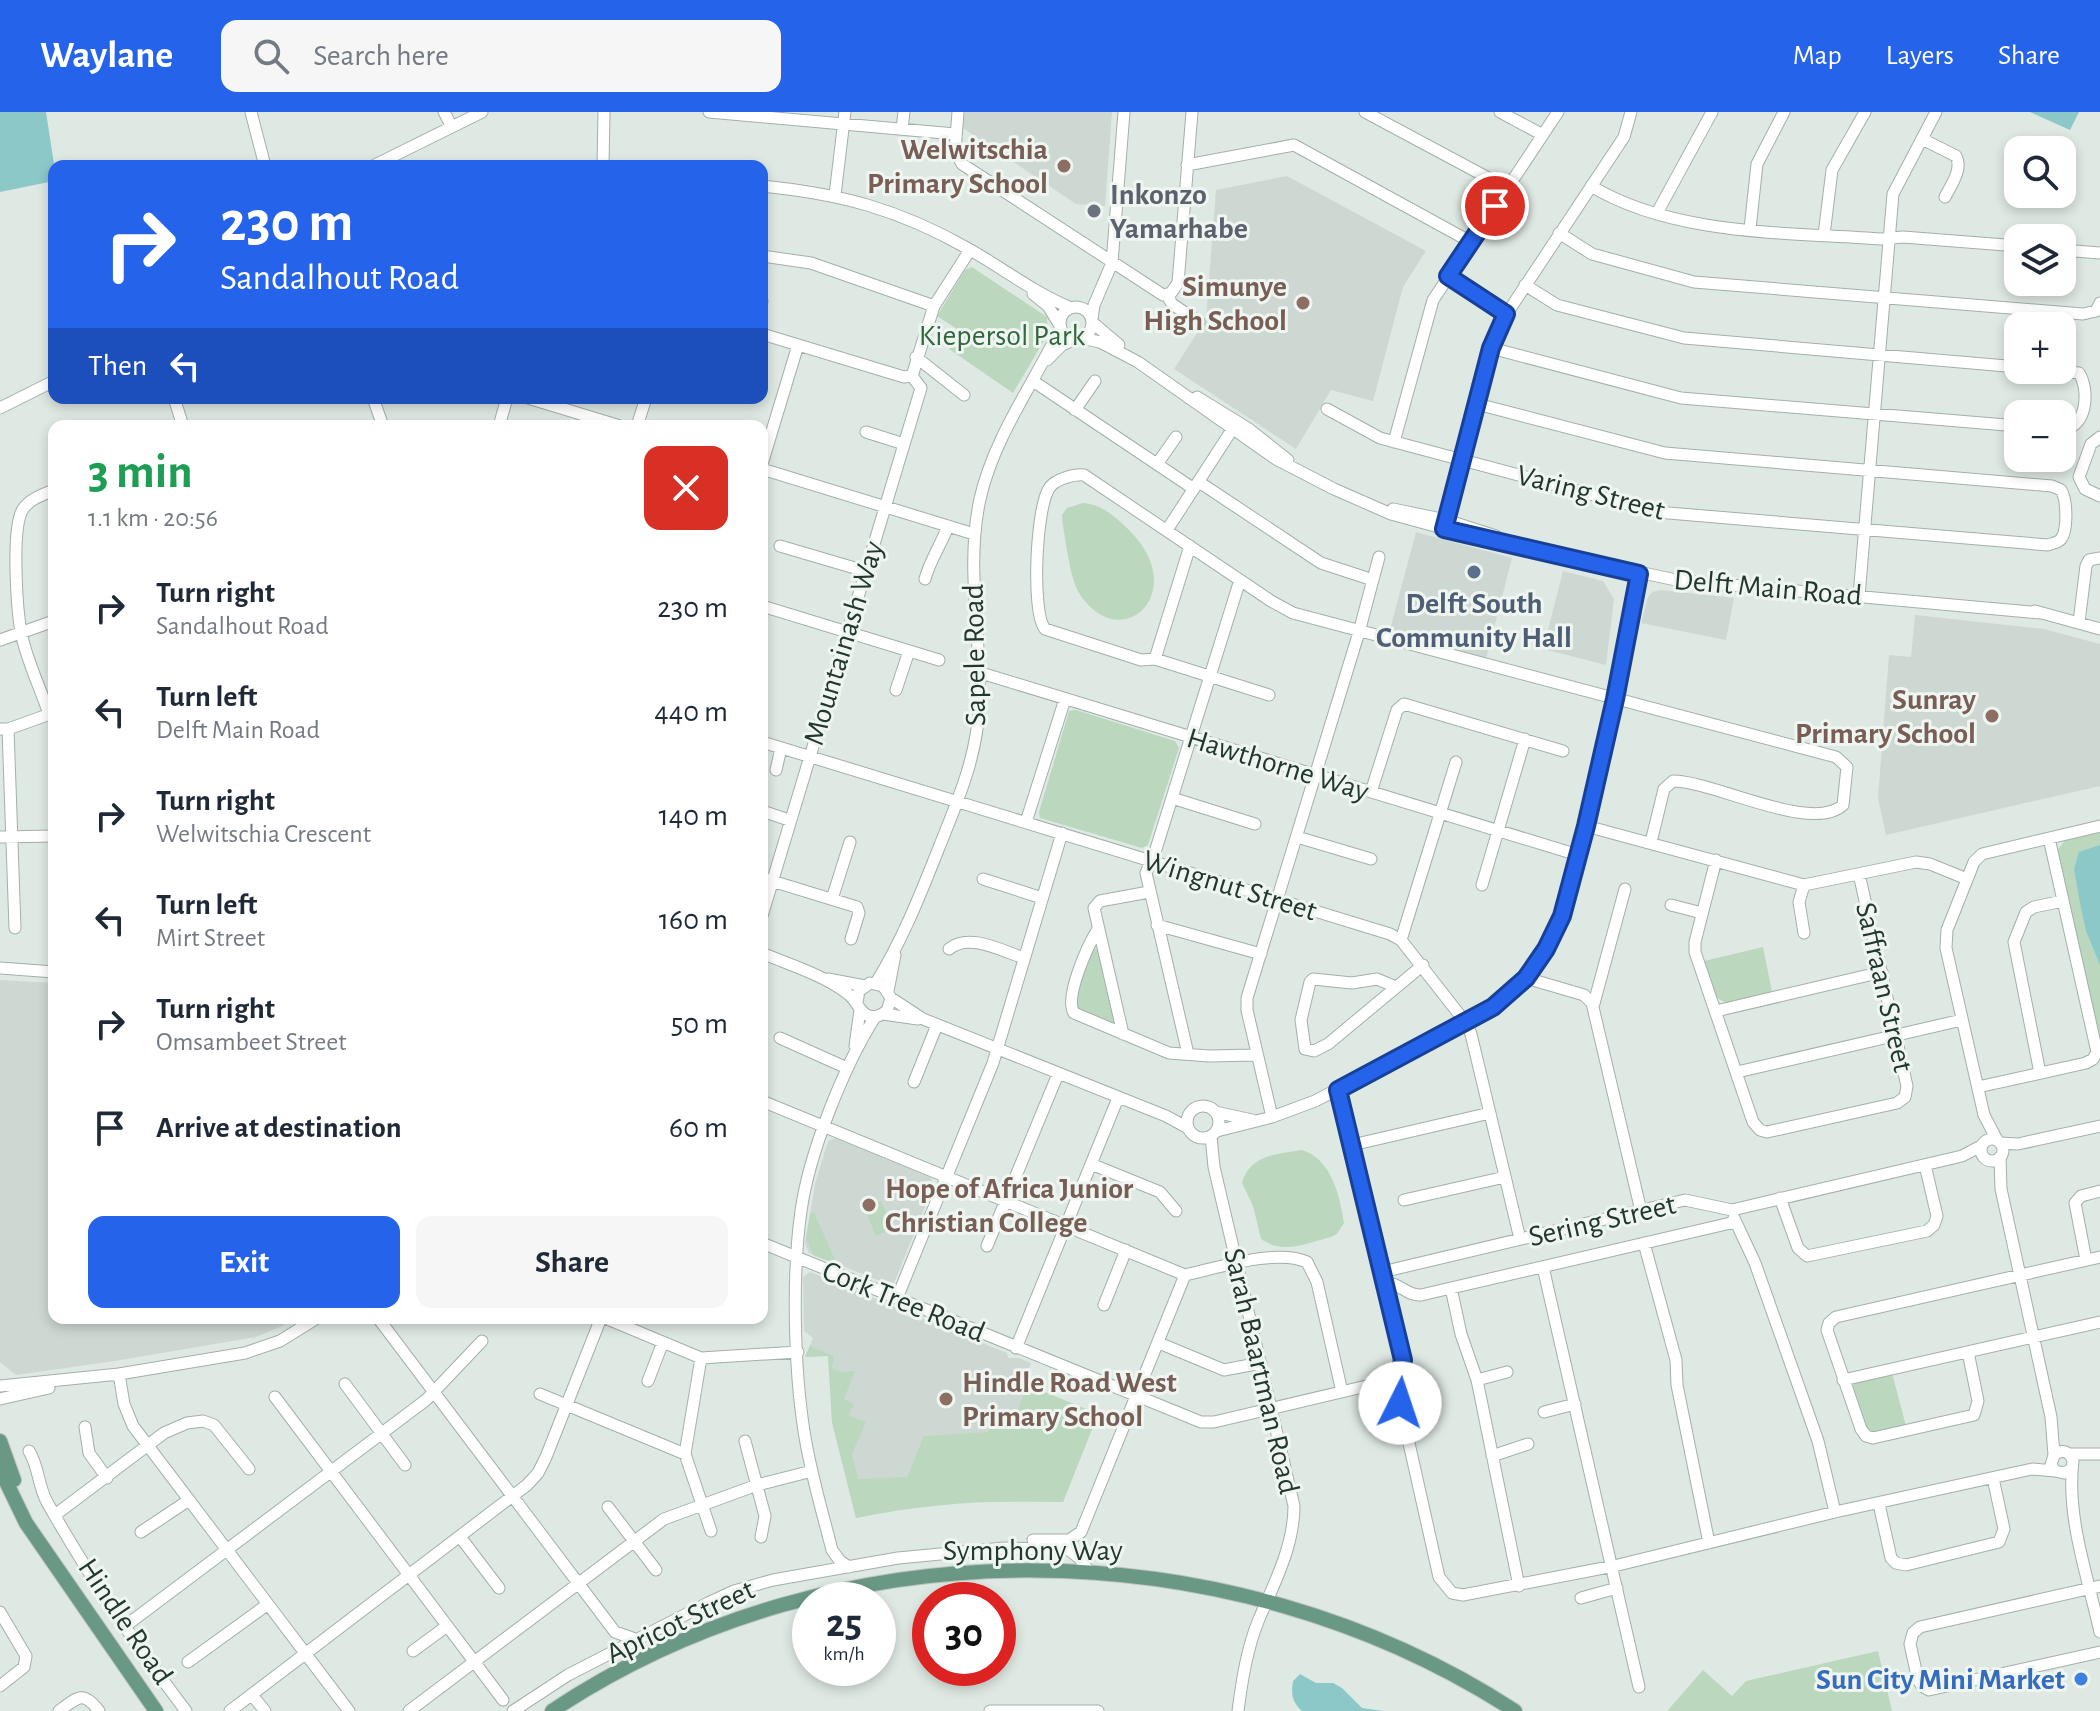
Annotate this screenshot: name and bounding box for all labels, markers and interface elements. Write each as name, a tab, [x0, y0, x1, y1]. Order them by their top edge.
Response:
search box	[221, 20, 781, 92]
icon: search	[249, 34, 293, 78]
text: Waylane	[40, 37, 173, 75]
text: Search here	[313, 41, 449, 71]
text: Map	[1793, 42, 1842, 70]
text: Layers	[1886, 42, 1954, 70]
text: Share	[1998, 42, 2060, 70]
place label: Welwitschia Primary School	[867, 135, 1048, 199]
map controls	[2004, 136, 2076, 472]
button: search	[2004, 136, 2076, 208]
marker: Welwitschia Primary School	[1055, 157, 1073, 175]
pin	[1461, 172, 1529, 240]
place label: Inkonzo Yamarhabe	[1110, 180, 1248, 244]
icon: arrive	[1473, 184, 1517, 228]
icon: right	[88, 192, 192, 296]
text: 230 m	[220, 195, 353, 251]
marker: Inkonzo Yamarhabe	[1085, 202, 1103, 220]
button: layers	[2004, 224, 2076, 296]
text: Sandalhout Road	[220, 260, 459, 296]
place label: Simunye High School	[1143, 272, 1287, 336]
marker: Simunye High School	[1294, 294, 1312, 312]
button: +	[2004, 312, 2076, 384]
park label: Kiepersol Park	[919, 321, 1085, 351]
icon: left	[163, 344, 207, 388]
text: Then	[88, 351, 147, 381]
button: −	[2004, 400, 2076, 472]
button: close	[644, 446, 728, 530]
text: 3 min	[88, 449, 193, 497]
street label: Varing Street	[1514, 460, 1668, 526]
text: 1.1 km · 20:56	[88, 505, 218, 531]
street label: Mountainash Way	[799, 538, 889, 749]
marker: Delft South Community Hall	[1465, 563, 1483, 581]
street label: Delft Main Road	[1672, 565, 1863, 611]
text: Turn right	[156, 578, 275, 608]
street label: Sapele Road	[959, 584, 991, 726]
icon: right	[88, 586, 132, 630]
place label: Delft South Community Hall	[1376, 589, 1572, 653]
text: 230 m	[657, 593, 728, 623]
text: Sandalhout Road	[156, 613, 329, 639]
text: Turn left	[156, 682, 257, 712]
place label: Sunray Primary School	[1795, 685, 1977, 749]
icon: left	[88, 690, 132, 734]
text: 440 m	[654, 697, 728, 727]
marker: Sunray Primary School	[1983, 707, 2001, 725]
text: Delft Main Road	[156, 717, 320, 743]
street label: Hawthorne Way	[1183, 723, 1372, 807]
text: Turn right	[156, 786, 275, 816]
icon: right	[88, 794, 132, 838]
text: 140 m	[658, 801, 728, 831]
text: Welwitschia Crescent	[156, 821, 371, 847]
street label: Wingnut Street	[1139, 845, 1321, 927]
text: Turn left	[156, 890, 257, 920]
icon: left	[88, 898, 132, 942]
street label: Saffraan Street	[1850, 899, 1918, 1075]
text: 160 m	[659, 905, 728, 935]
text: Mirt Street	[156, 925, 265, 951]
text: Turn right	[156, 994, 275, 1024]
icon: right	[88, 1002, 132, 1046]
text: 50 m	[671, 1009, 728, 1039]
text: Omsambeet Street	[156, 1029, 347, 1055]
icon: arrive	[88, 1106, 132, 1150]
text: Arrive at destination	[156, 1113, 402, 1143]
text: 60 m	[669, 1113, 728, 1143]
place label: Hope of Africa Junior Christian College	[885, 1174, 1134, 1238]
street label: Sering Street	[1526, 1189, 1679, 1252]
marker: Hope of Africa Junior Christian College	[860, 1196, 878, 1214]
button: Exit	[88, 1216, 400, 1308]
button: Share	[416, 1216, 728, 1308]
street label: Sarah Baartman Road	[1218, 1245, 1304, 1497]
street label: Cork Tree Road	[818, 1256, 989, 1348]
position arrow	[1358, 1361, 1442, 1445]
place label: Hindle Road West Primary School	[962, 1368, 1177, 1432]
marker: Hindle Road West Primary School	[937, 1390, 955, 1408]
street label: Symphony Way	[943, 1536, 1123, 1566]
street label: Hindle Road	[72, 1553, 178, 1690]
street label: Apricot Street	[602, 1574, 760, 1669]
speed limit sign: 30	[912, 1582, 1016, 1686]
text: 25	[826, 1604, 862, 1644]
text: km/h	[823, 1644, 865, 1664]
place label: Sun City Mini Market	[1816, 1665, 2065, 1695]
marker: Sun City Mini Market	[2072, 1670, 2090, 1688]

